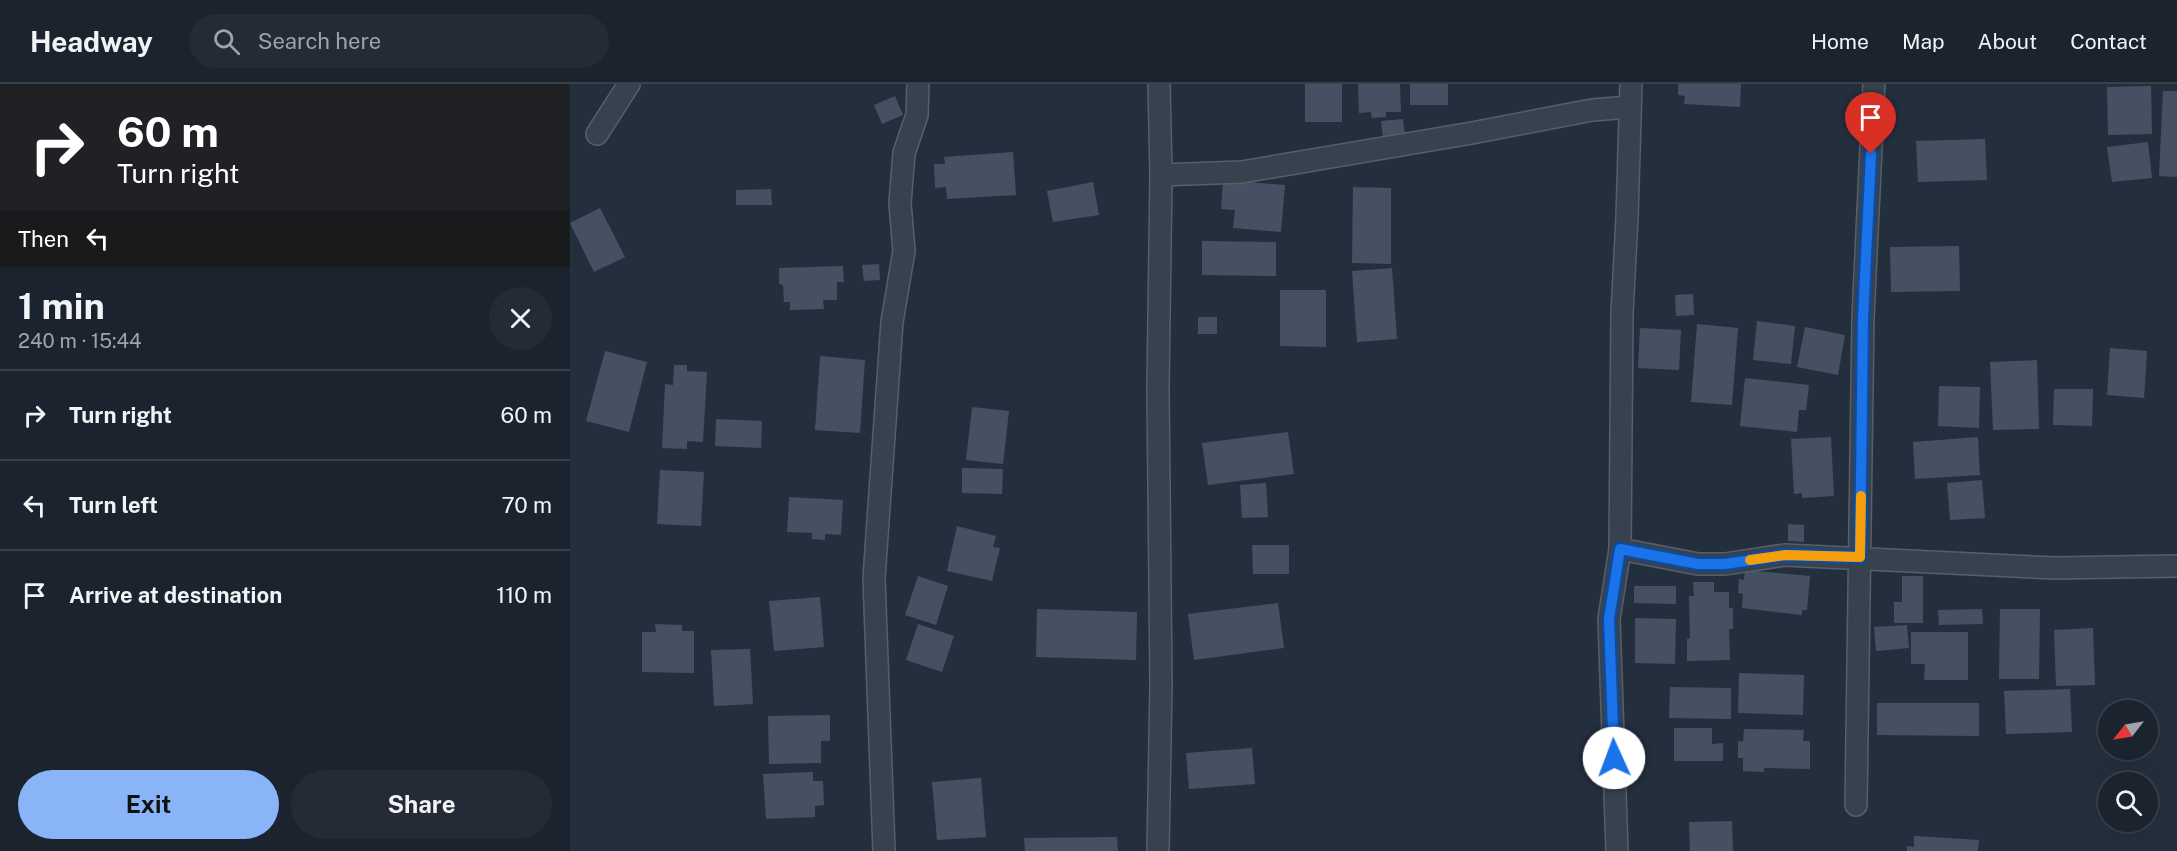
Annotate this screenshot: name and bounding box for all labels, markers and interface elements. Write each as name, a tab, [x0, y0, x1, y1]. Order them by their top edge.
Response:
search box	[189, 14, 609, 68]
text: Headway	[30, 25, 153, 58]
icon: search	[210, 25, 243, 58]
text: Search here	[258, 28, 381, 54]
text: Home	[1811, 29, 1869, 54]
text: Map	[1902, 29, 1945, 54]
text: About	[1978, 29, 2037, 54]
text: Contact	[2070, 29, 2147, 54]
pin	[1845, 92, 1896, 154]
icon: arrive	[1854, 101, 1887, 134]
text: 60 m	[117, 107, 219, 156]
icon: right	[18, 108, 96, 186]
text: Turn right	[117, 157, 240, 189]
icon: left	[81, 222, 114, 255]
text: Then	[18, 226, 69, 252]
text: 1 min	[18, 285, 105, 327]
button: close	[489, 287, 552, 350]
text: 240 m · 15:44	[18, 329, 142, 353]
icon: right	[18, 399, 51, 432]
text: Turn right	[69, 402, 172, 428]
text: 60 m	[501, 402, 552, 428]
icon: left	[18, 489, 51, 522]
text: Turn left	[69, 492, 158, 518]
text: 70 m	[501, 492, 552, 518]
icon: arrive	[18, 579, 51, 612]
text: Arrive at destination	[69, 582, 282, 608]
text: 110 m	[496, 582, 552, 608]
north arrow	[2098, 700, 2158, 760]
map controls	[2098, 700, 2158, 832]
position arrow	[1582, 726, 1646, 790]
button: Exit	[18, 770, 279, 839]
button: Share	[291, 770, 552, 839]
button: search	[2098, 772, 2158, 832]

